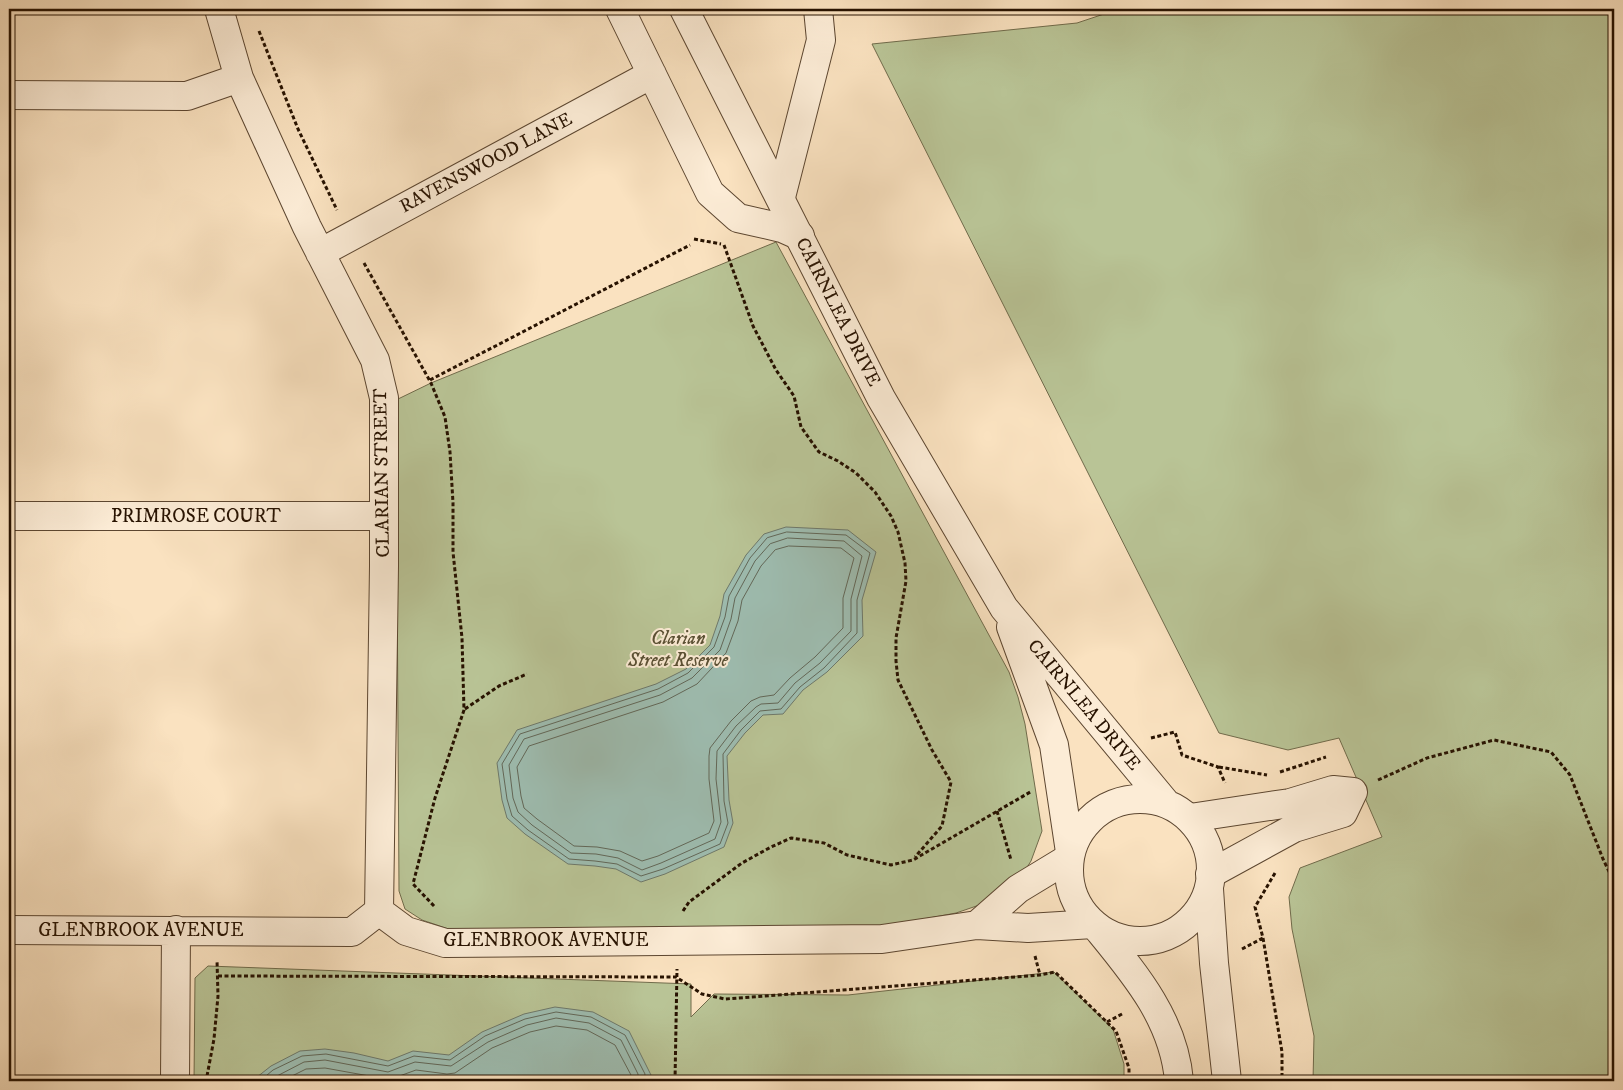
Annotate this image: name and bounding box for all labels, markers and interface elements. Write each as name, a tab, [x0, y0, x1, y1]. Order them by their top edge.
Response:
street label: RAVENSWOOD LANE	[396, 108, 576, 218]
street label: CAIRNLEA DRIVE	[791, 234, 885, 390]
street label: CLARIAN STREET	[369, 388, 395, 558]
street label: PRIMROSE COURT	[111, 505, 282, 528]
park label: Clarian Street Reserve	[627, 627, 728, 672]
street label: CAIRNLEA DRIVE	[1022, 635, 1146, 775]
street label: GLENBROOK AVENUE	[38, 919, 244, 942]
street label: GLENBROOK AVENUE	[443, 929, 649, 952]

